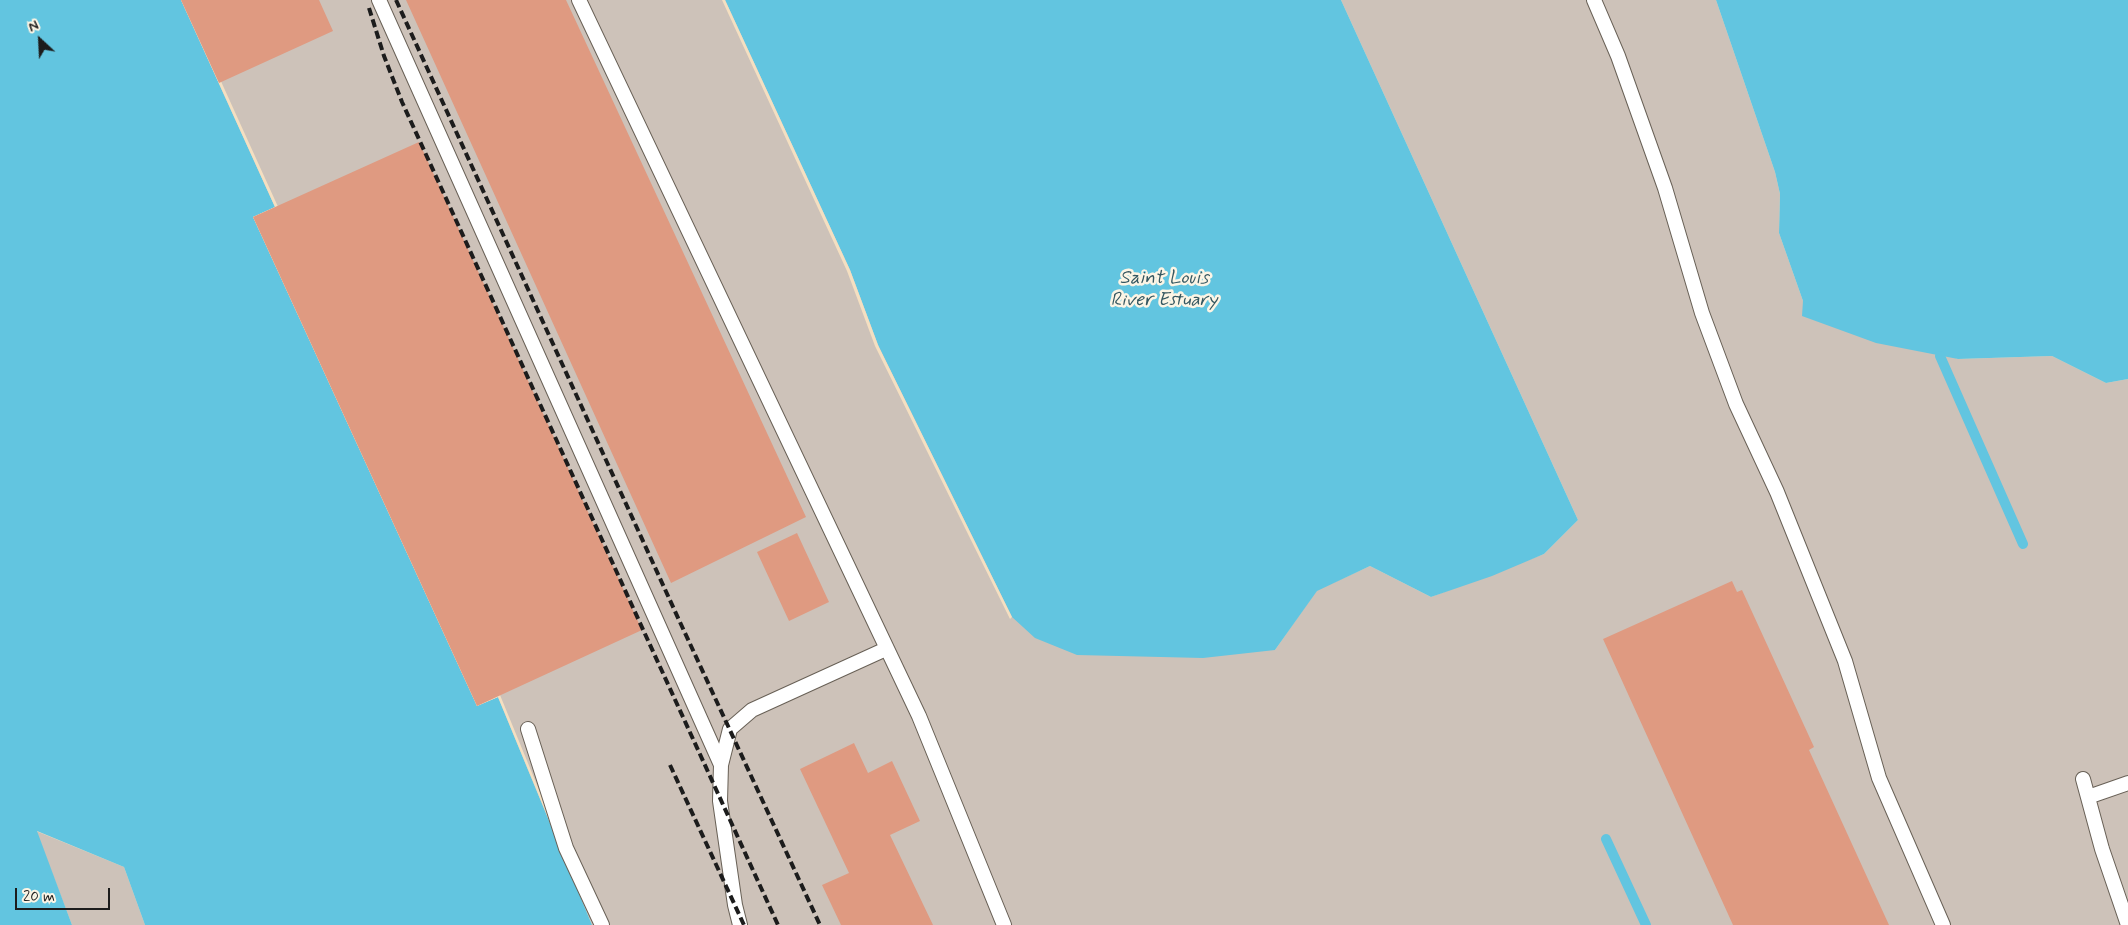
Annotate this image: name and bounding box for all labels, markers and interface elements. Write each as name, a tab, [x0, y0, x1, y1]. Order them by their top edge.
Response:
north arrow	[15, 15, 65, 65]
text: N	[26, 16, 42, 37]
water label: Saint Louis River Estuary	[1111, 268, 1217, 312]
scale bar	[18, 878, 112, 910]
text: 20 m	[23, 887, 55, 907]

